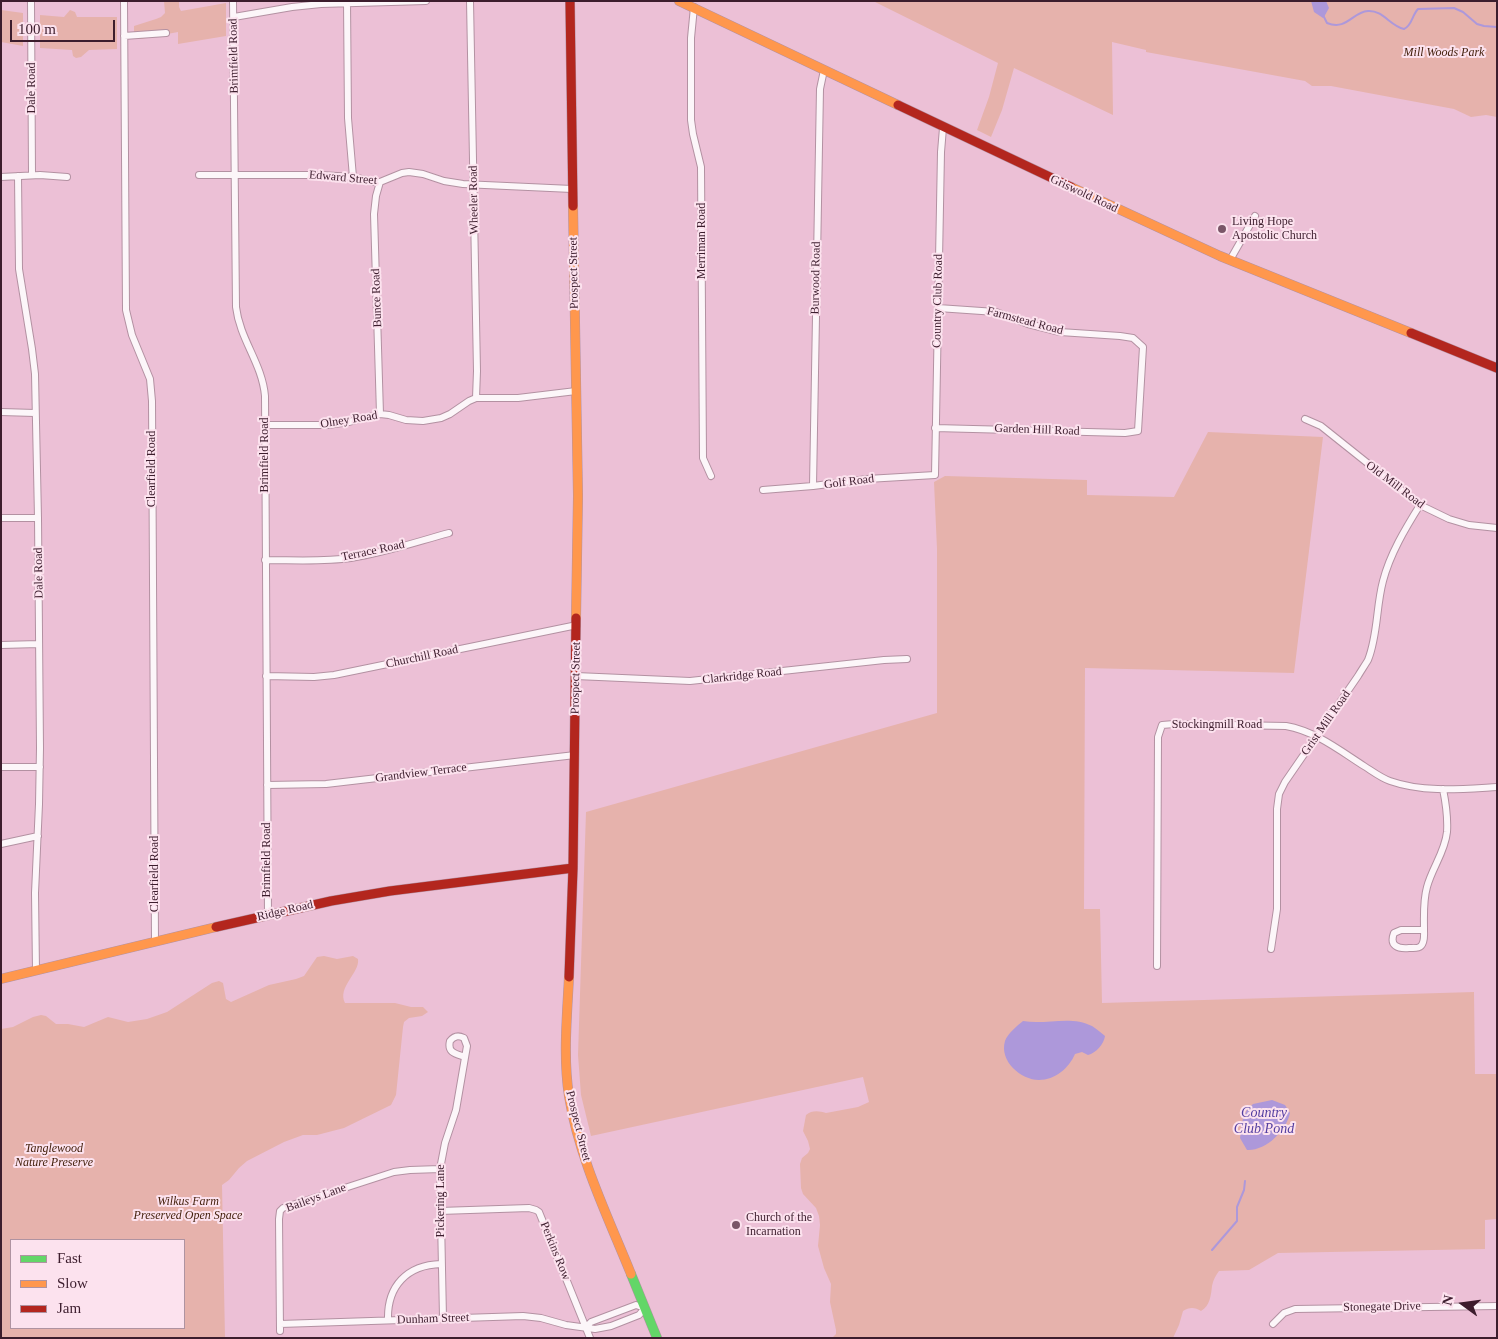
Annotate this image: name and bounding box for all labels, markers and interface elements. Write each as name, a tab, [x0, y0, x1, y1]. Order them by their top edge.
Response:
scale bar	[12, 10, 118, 42]
street label: Brimfield Road	[226, 18, 242, 94]
text: 100 m	[18, 21, 56, 37]
park label: Mill Woods Park	[1404, 46, 1484, 60]
street label: Dale Road	[25, 63, 39, 113]
street label: Wheeler Road	[466, 165, 482, 235]
street label: Edward Street	[308, 168, 378, 188]
street label: Griswold Road	[1048, 172, 1120, 216]
street label: Merriman Road	[695, 203, 709, 279]
place label: Living Hope Apostolic Church	[1232, 215, 1317, 243]
marker: Living Hope Apostolic Church	[1216, 223, 1228, 235]
street label: Prospect Street	[566, 237, 582, 309]
street label: Burwood Road	[808, 241, 824, 315]
street label: Country Club Road	[930, 254, 946, 348]
street label: Bunce Road	[369, 268, 385, 328]
street label: Farmstead Road	[985, 304, 1065, 338]
street label: Olney Road	[319, 408, 379, 432]
street label: Brimfield Road	[258, 418, 272, 492]
street label: Garden Hill Road	[994, 421, 1080, 439]
street label: Clearfield Road	[145, 431, 159, 507]
street label: Old Mill Road	[1363, 458, 1427, 512]
street label: Golf Road	[823, 472, 875, 492]
street label: Terrace Road	[340, 537, 406, 565]
street label: Dale Road	[31, 547, 47, 599]
street label: Churchill Road	[384, 642, 460, 672]
street label: Prospect Street	[568, 642, 584, 714]
street label: Clarkridge Road	[702, 665, 782, 687]
street label: Grist Mill Road	[1298, 688, 1354, 758]
street label: Stockingmill Road	[1172, 718, 1262, 732]
street label: Grandview Terrace	[374, 760, 468, 786]
street label: Brimfield Road	[260, 823, 274, 897]
street label: Clearfield Road	[148, 836, 162, 912]
street label: Ridge Road	[256, 898, 314, 924]
street label: Prospect Street	[562, 1089, 594, 1163]
water label: Country Club Pond	[1234, 1105, 1294, 1138]
park label: Tanglewood Nature Preserve	[15, 1142, 93, 1170]
street label: Pickering Lane	[434, 1165, 448, 1237]
street label: Baileys Lane	[284, 1180, 348, 1216]
park label: Wilkus Farm Preserved Open Space	[134, 1195, 242, 1223]
place label: Church of the Incarnation	[746, 1211, 812, 1239]
marker: Church of the Incarnation	[730, 1219, 742, 1231]
street label: Perkins Row	[537, 1220, 573, 1282]
legend	[10, 1239, 185, 1329]
text: Fast	[57, 1250, 82, 1266]
text: Slow	[57, 1275, 88, 1291]
north arrow	[1438, 1279, 1488, 1329]
text: N	[1439, 1294, 1456, 1307]
street label: Stonegate Drive	[1343, 1299, 1421, 1315]
text: Jam	[57, 1300, 81, 1316]
street label: Dunham Street	[397, 1311, 469, 1327]

